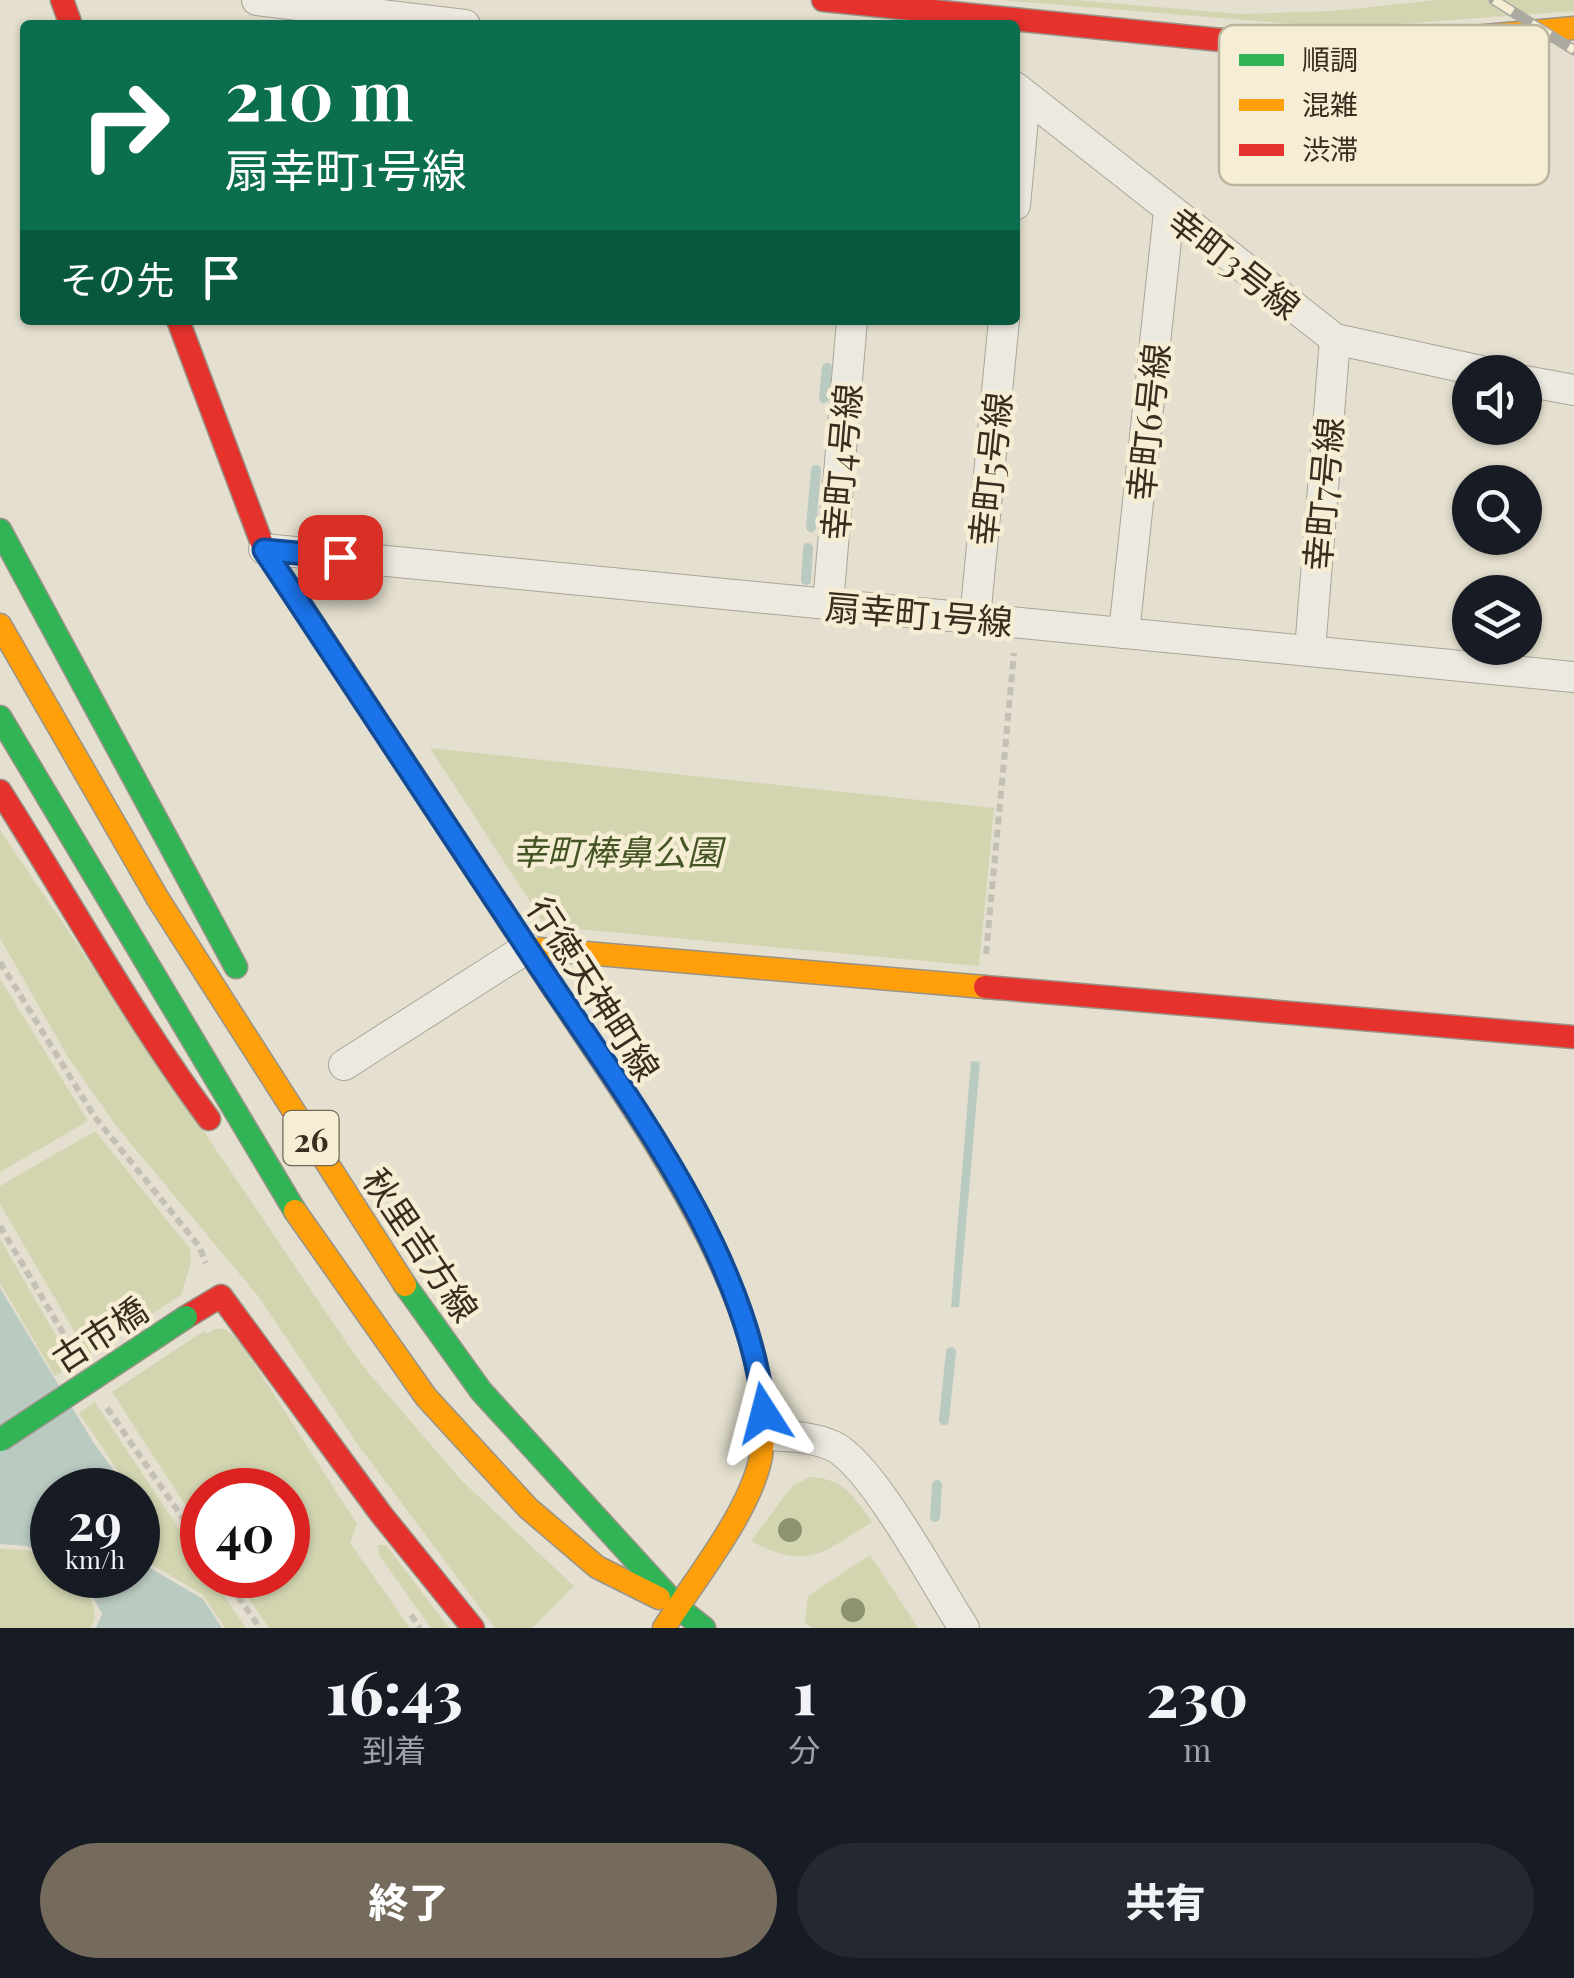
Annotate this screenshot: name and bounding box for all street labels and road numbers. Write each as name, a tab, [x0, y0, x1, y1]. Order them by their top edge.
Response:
street label: 幸町3号線	[1159, 196, 1311, 328]
street label: 幸町6号線	[1115, 341, 1179, 503]
street label: 幸町4号線	[810, 382, 870, 542]
street label: 幸町5号線	[958, 390, 1020, 548]
street label: 幸町7号線	[1292, 415, 1352, 573]
street label: 扇幸町1号線	[823, 581, 1015, 645]
street label: 行徳天神町線	[518, 887, 672, 1089]
road number: 26	[284, 1111, 338, 1165]
street label: 秋里吉方線	[354, 1158, 490, 1330]
street label: 古市橋	[42, 1285, 156, 1381]

